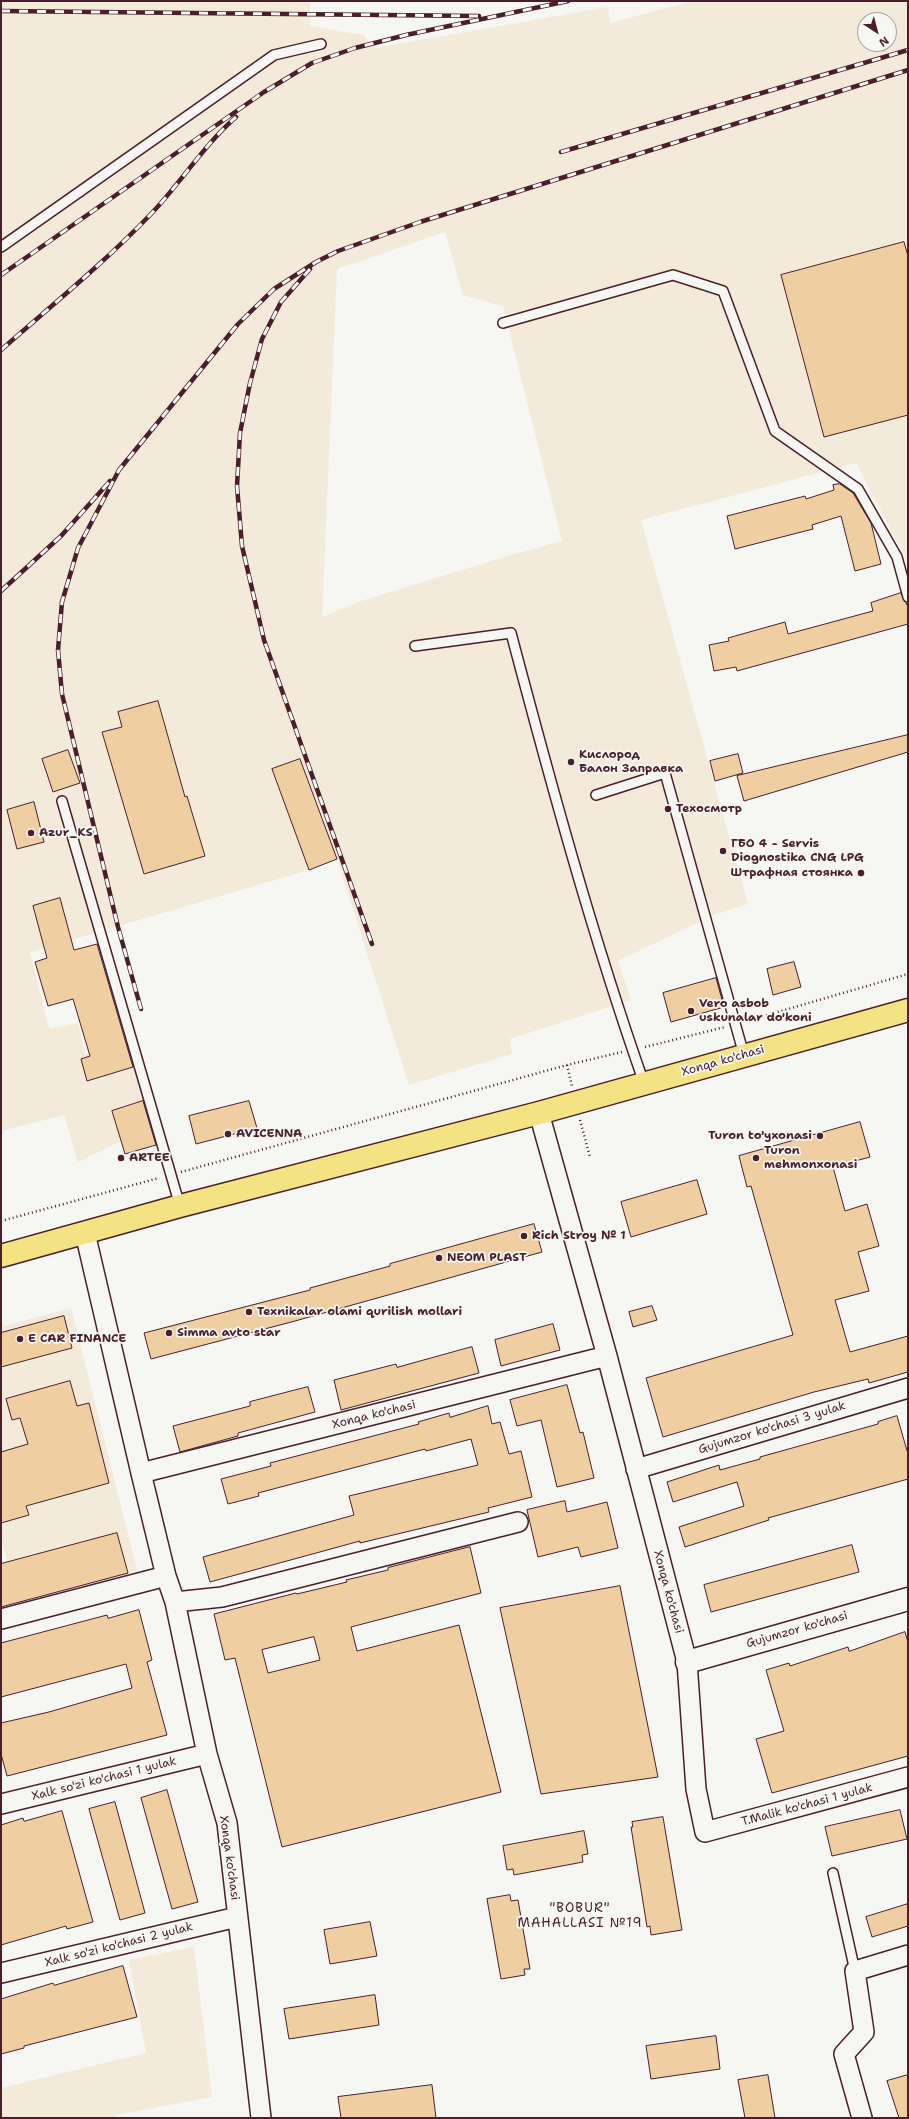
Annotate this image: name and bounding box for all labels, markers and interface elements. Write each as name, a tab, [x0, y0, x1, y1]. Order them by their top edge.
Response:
north arrow	[857, 12, 897, 52]
text: N	[876, 33, 892, 50]
place label: Кислород Балон Заправка	[579, 748, 683, 776]
marker: Кислород Балон Заправка	[566, 757, 576, 767]
place label: Техосмотр	[676, 802, 742, 816]
marker: Техосмотр	[663, 804, 673, 814]
place label: Azur_KS	[39, 826, 93, 840]
marker: Azur_KS	[26, 828, 36, 838]
place label: ГБО 4 - Servis Diognostika CNG LPG	[731, 837, 864, 865]
marker: ГБО 4 - Servis Diognostika CNG LPG	[718, 846, 728, 856]
place label: Штрафная стоянка	[730, 866, 853, 880]
marker: Штрафная стоянка	[856, 868, 866, 878]
place label: Vero asbob uskunalar do'koni	[699, 997, 812, 1025]
marker: Vero asbob uskunalar do'koni	[686, 1006, 696, 1016]
street label: Xonqa ko'chasi	[680, 1042, 766, 1080]
place label: AVICENNA	[236, 1127, 302, 1141]
marker: AVICENNA	[223, 1129, 233, 1139]
place label: Turon to'yxonasi	[708, 1129, 812, 1143]
marker: Turon to'yxonasi	[815, 1131, 825, 1141]
place label: Turon mehmonxonasi	[764, 1144, 857, 1172]
place label: ARTEE	[129, 1151, 170, 1165]
marker: ARTEE	[116, 1153, 126, 1163]
marker: Turon mehmonxonasi	[751, 1153, 761, 1163]
place label: Rich Stroy № 1	[532, 1229, 626, 1243]
marker: Rich Stroy № 1	[519, 1231, 529, 1241]
place label: NEOM PLAST	[447, 1251, 527, 1265]
marker: NEOM PLAST	[434, 1253, 444, 1263]
place label: Texnikalar olami qurilish mollari	[257, 1305, 462, 1319]
marker: Texnikalar olami qurilish mollari	[244, 1307, 254, 1317]
place label: Simma avto star	[177, 1326, 281, 1340]
marker: Simma avto star	[164, 1328, 174, 1338]
place label: E CAR FINANCE	[28, 1332, 126, 1346]
marker: E CAR FINANCE	[15, 1334, 25, 1344]
street label: Xonqa ko'chasi	[331, 1398, 417, 1432]
street label: Gujumzor ko'chasi 3 yulak	[697, 1399, 847, 1457]
street label: Xonqa ko'chasi	[650, 1549, 686, 1635]
street label: Gujumzor ko'chasi	[745, 1609, 849, 1651]
street label: Xalk so'zi ko'chasi 1 yulak	[30, 1754, 178, 1804]
street label: T.Malik ko'chasi 1 yulak	[740, 1781, 874, 1829]
street label: Xonqa ko'chasi	[216, 1815, 242, 1901]
district label: "BOBUR" MAHALLASI №19	[517, 1901, 643, 1932]
street label: Xalk so'zi ko'chasi 2 yulak	[44, 1920, 194, 1970]

